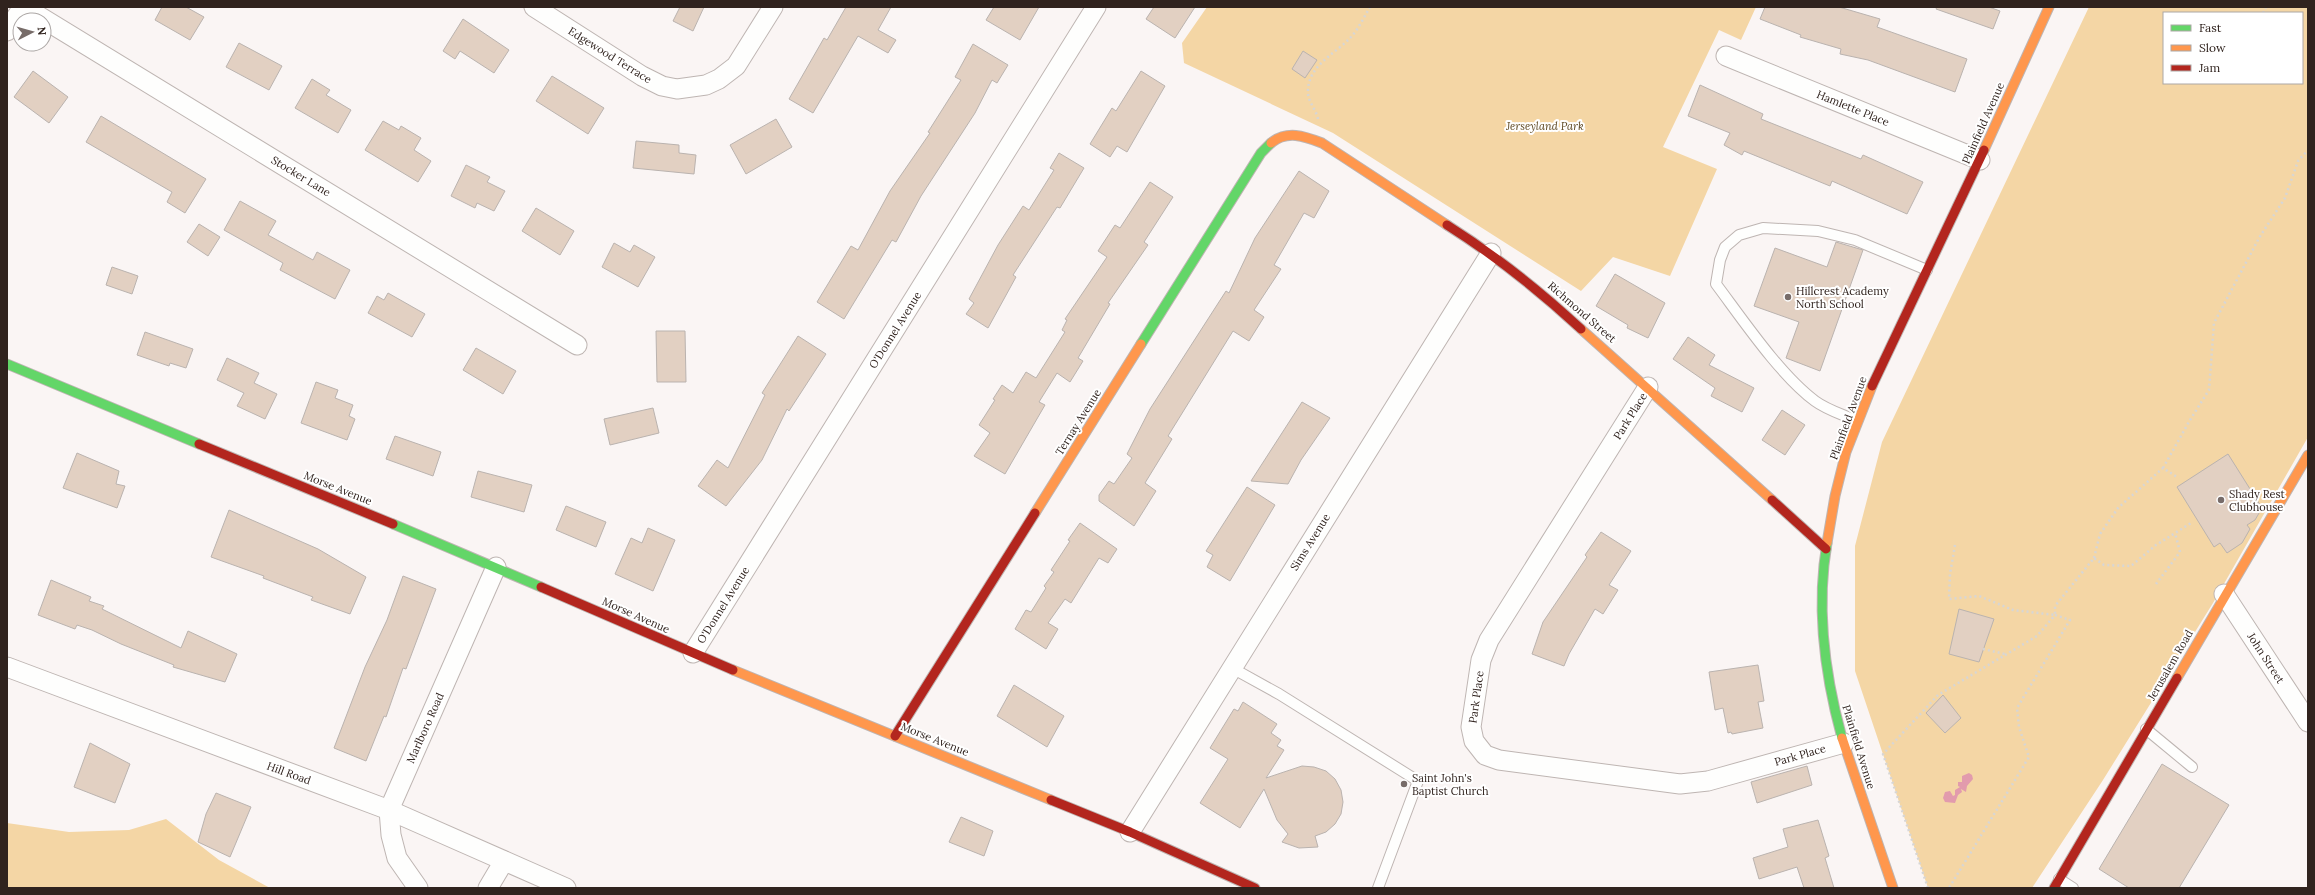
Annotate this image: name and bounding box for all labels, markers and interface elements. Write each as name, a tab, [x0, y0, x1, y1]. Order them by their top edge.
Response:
north arrow	[12, 12, 52, 52]
legend	[2163, 12, 2303, 84]
text: Fast	[2199, 20, 2222, 35]
street label: Edgewood Terrace	[566, 24, 654, 86]
text: N	[35, 26, 49, 36]
text: Slow	[2199, 40, 2226, 55]
text: Jam	[2198, 60, 2220, 75]
street label: Plainfield Avenue	[1959, 80, 2007, 166]
street label: Hamlette Place	[1815, 87, 1892, 129]
park label: Jerseyland Park	[1505, 119, 1584, 133]
street label: Stocker Lane	[269, 153, 333, 199]
street label: Richmond Street	[1545, 278, 1620, 346]
place label: Hillcrest Academy North School	[1796, 284, 1889, 311]
street label: O'Donnel Avenue	[866, 289, 924, 371]
marker: Hillcrest Academy North School	[1783, 292, 1793, 302]
street label: Plainfield Avenue	[1826, 374, 1870, 462]
street label: Ternay Avenue	[1052, 386, 1104, 458]
street label: Park Place	[1610, 390, 1650, 442]
street label: Morse Avenue	[302, 468, 374, 508]
place label: Shady Rest Clubhouse	[2229, 487, 2286, 514]
marker: Shady Rest Clubhouse	[2216, 495, 2226, 505]
street label: Sims Avenue	[1287, 511, 1333, 573]
street label: O'Donnel Avenue	[694, 564, 752, 646]
street label: Morse Avenue	[600, 594, 672, 636]
street label: Jerusalem Road	[2144, 627, 2196, 704]
street label: John Street	[2244, 629, 2288, 687]
street label: Park Place	[1465, 670, 1487, 724]
street label: Marlboro Road	[403, 690, 447, 765]
street label: Plainfield Avenue	[1839, 703, 1879, 791]
street label: Morse Avenue	[899, 719, 971, 759]
street label: Park Place	[1773, 741, 1827, 769]
street label: Hill Road	[265, 759, 313, 788]
place label: Saint John's Baptist Church	[1412, 771, 1489, 798]
marker: Saint John's Baptist Church	[1399, 779, 1409, 789]

